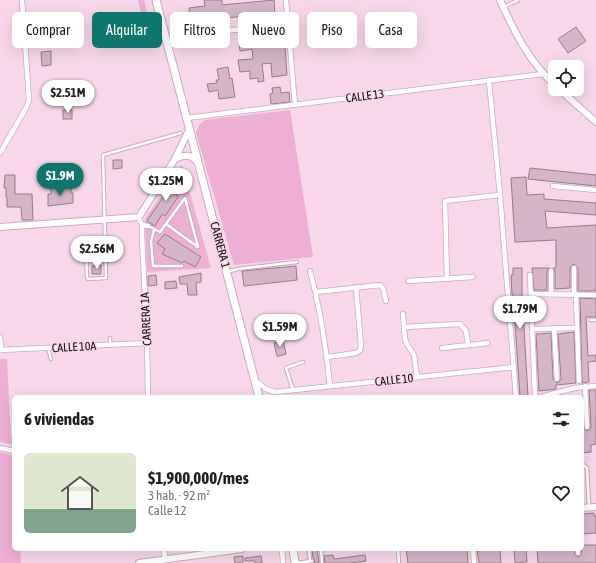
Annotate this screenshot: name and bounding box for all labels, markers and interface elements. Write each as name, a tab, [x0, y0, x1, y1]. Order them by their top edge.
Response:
chip: Comprar	[12, 12, 84, 48]
chip: Alquilar	[92, 12, 162, 48]
chip: Filtros	[170, 12, 230, 48]
chip: Nuevo	[238, 12, 299, 48]
chip: Piso	[307, 12, 357, 48]
chip: Casa	[365, 12, 417, 48]
map controls	[548, 60, 584, 96]
button: locate	[548, 60, 584, 96]
pin: $2.51M	[35, 80, 101, 114]
text: $2.51M	[51, 85, 85, 100]
street label: CALLE 13	[345, 87, 385, 105]
pin: $1.9M	[32, 163, 88, 197]
text: $1.9M	[46, 168, 74, 183]
pin: $1.25M	[133, 168, 199, 202]
text: $1.25M	[149, 173, 183, 188]
street label: CARRERA 1	[207, 220, 233, 270]
pin: $2.56M	[64, 236, 130, 270]
text: $2.56M	[80, 241, 114, 256]
street label: CARRERA 1A	[138, 292, 154, 346]
pin: $1.79M	[487, 296, 553, 330]
text: $1.79M	[503, 301, 537, 316]
pin: $1.59M	[247, 314, 313, 348]
text: $1.59M	[263, 319, 297, 334]
street label: CALLE 10A	[51, 339, 97, 355]
street label: CALLE 10	[374, 371, 414, 389]
icon: filters	[550, 408, 572, 430]
text: 6 viviendas	[24, 409, 94, 429]
text: $1,900,000/mes	[148, 468, 249, 488]
icon: home	[56, 469, 104, 517]
icon: heart	[550, 482, 572, 504]
text: 3 hab. · 92 m²	[148, 488, 210, 503]
text: Calle 12	[148, 503, 187, 518]

